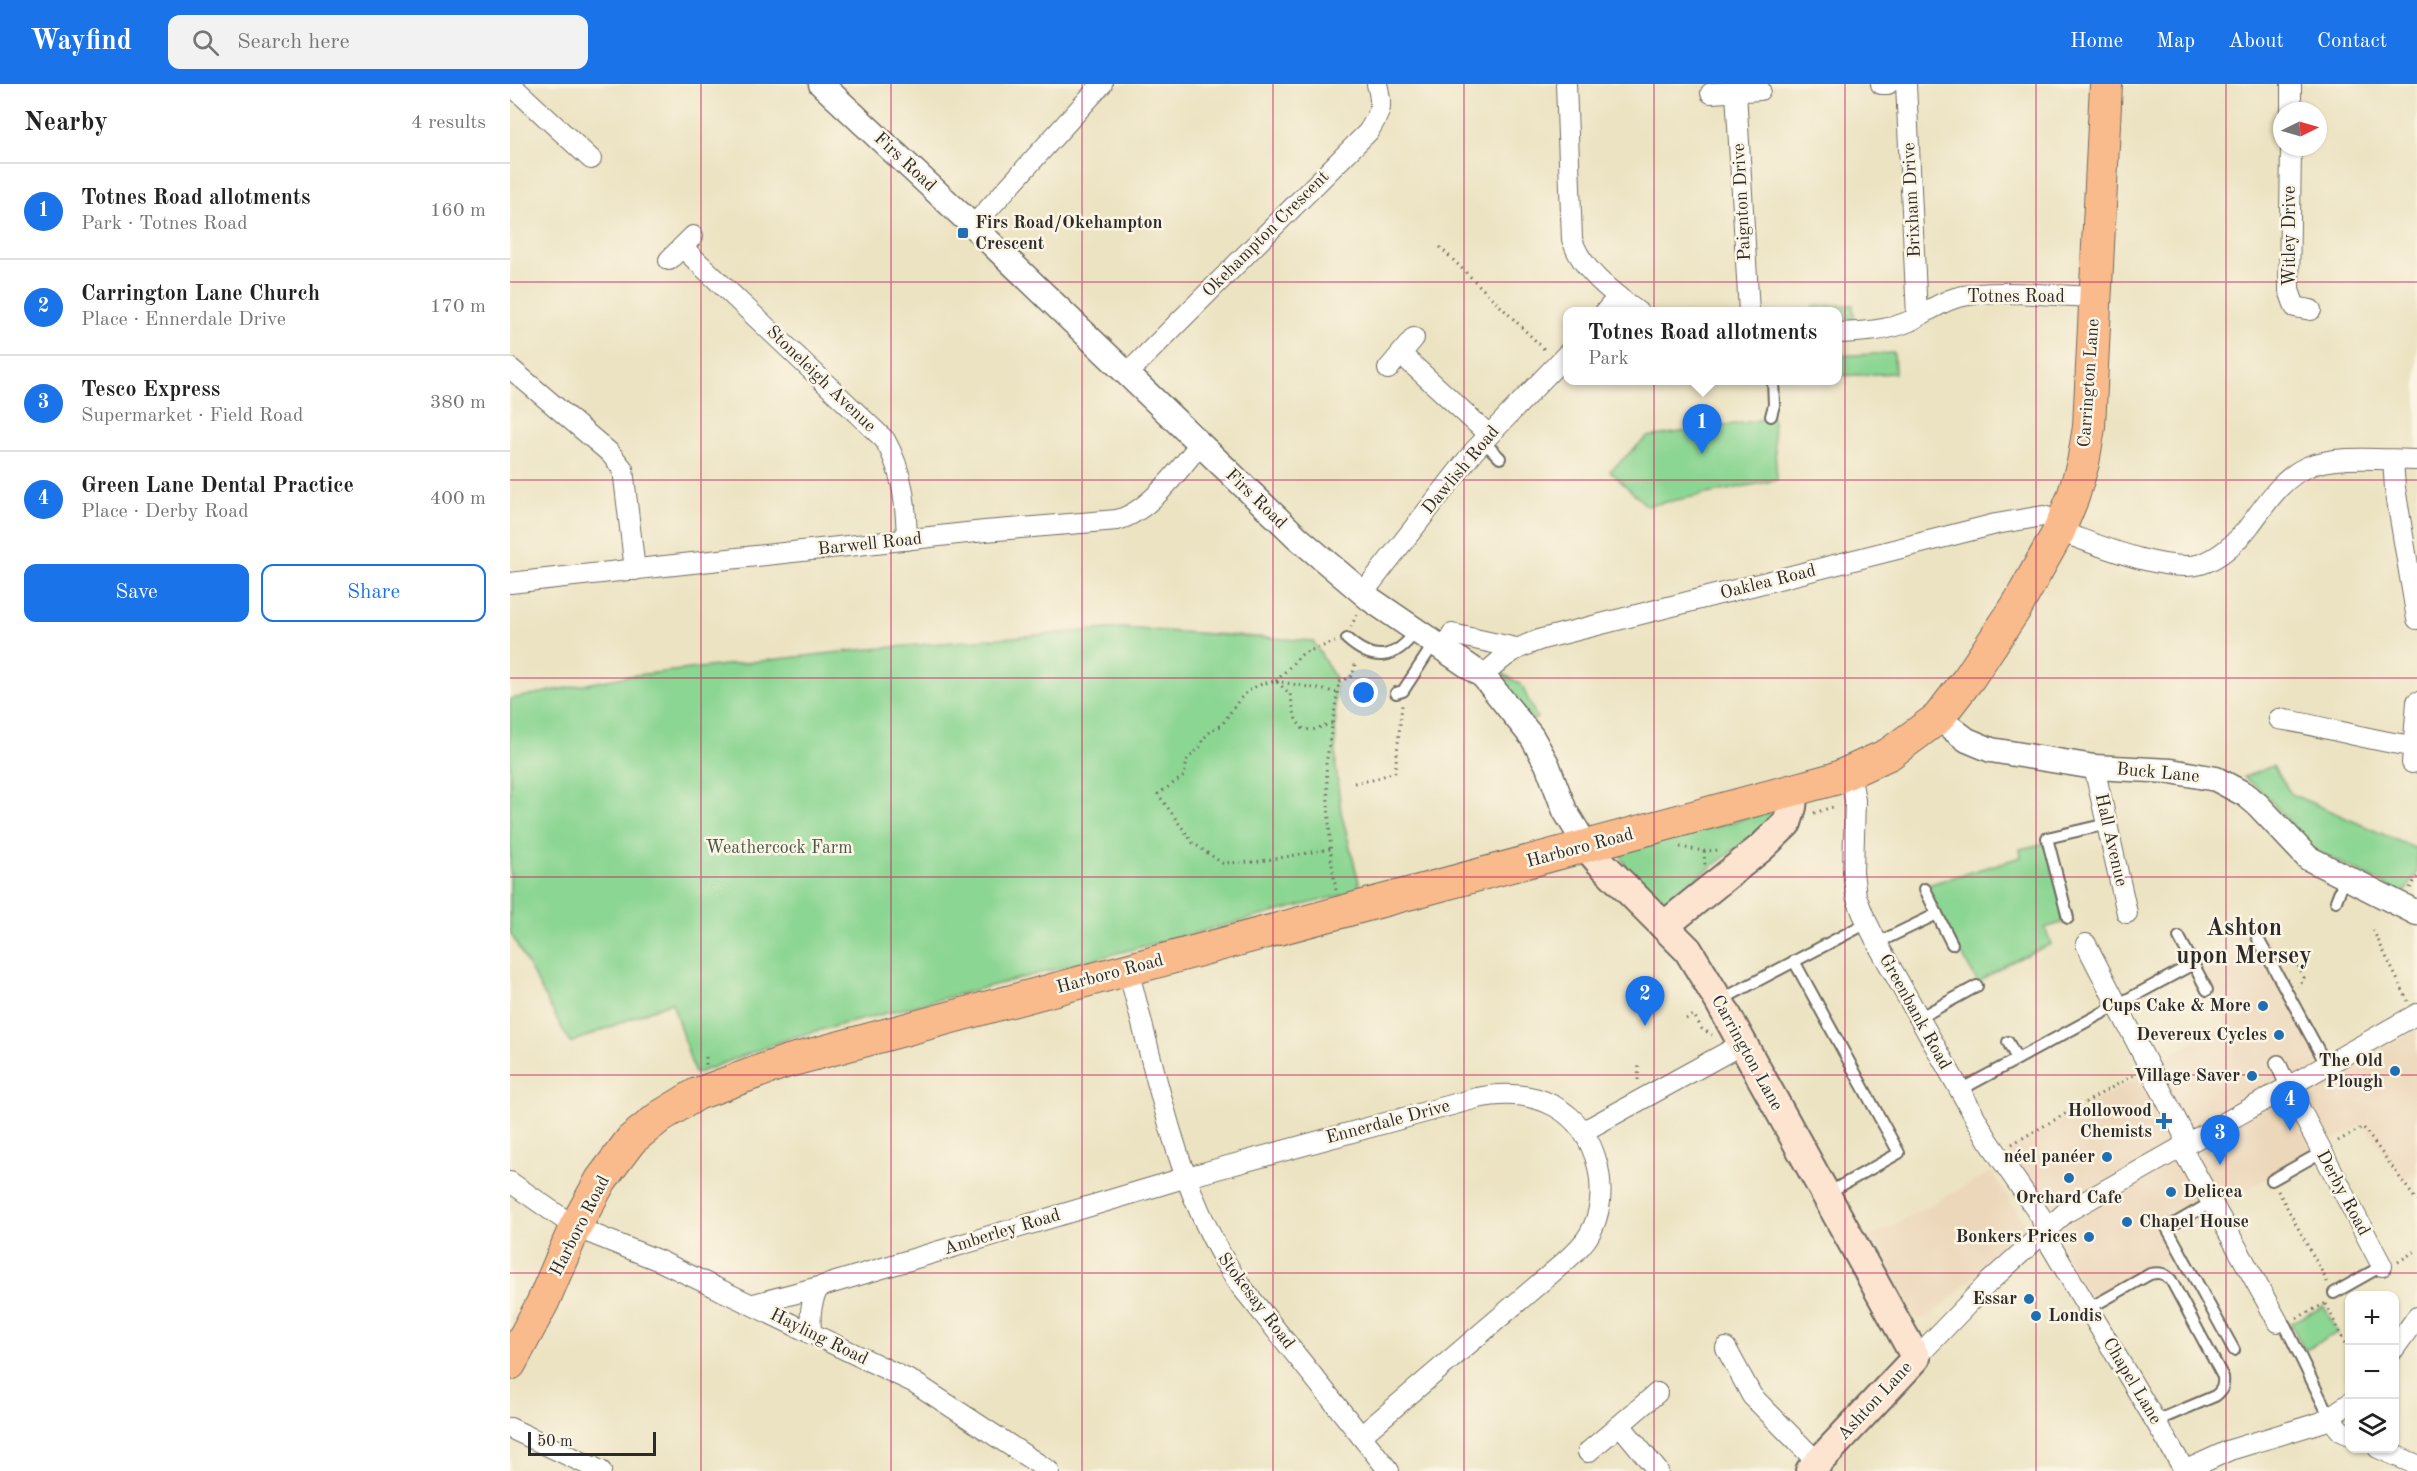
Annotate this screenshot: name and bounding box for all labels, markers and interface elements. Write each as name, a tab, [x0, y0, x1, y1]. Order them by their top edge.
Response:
search box	[168, 15, 588, 69]
icon: search	[189, 26, 222, 59]
text: Wayfind	[30, 28, 132, 56]
text: Search here	[237, 31, 350, 53]
text: Home	[2070, 31, 2123, 52]
text: Map	[2156, 31, 2195, 52]
text: About	[2228, 31, 2284, 52]
text: Contact	[2317, 31, 2387, 52]
north arrow	[2273, 102, 2327, 156]
text: Nearby	[24, 110, 108, 136]
text: 4 results	[411, 113, 486, 133]
street label: Firs Road	[871, 129, 939, 195]
street label: Brixham Drive	[1900, 142, 1924, 258]
street label: Paignton Drive	[1730, 143, 1754, 261]
street label: Okehampton Crescent	[1199, 167, 1333, 301]
street label: Witley Drive	[2281, 186, 2299, 286]
text: Totnes Road allotments	[81, 187, 311, 209]
text: 1	[38, 201, 49, 221]
text: 160 m	[430, 201, 486, 221]
text: Park · Totnes Road	[81, 214, 248, 234]
place label: Firs Road/Okehampton Crescent	[975, 214, 1163, 253]
marker: Firs Road/Okehampton Crescent	[956, 226, 970, 240]
text: Carrington Lane Church	[81, 283, 320, 305]
street label: Totnes Road	[1967, 288, 2065, 306]
text: 2	[38, 297, 49, 317]
text: 170 m	[430, 297, 486, 317]
popup	[1563, 307, 1842, 385]
text: Place · Ennerdale Drive	[81, 310, 286, 330]
street label: Carrington Lane	[2076, 318, 2102, 448]
street label: Stoneleigh Avenue	[763, 322, 879, 436]
text: Totnes Road allotments	[1588, 322, 1817, 344]
text: Park	[1588, 349, 1629, 369]
text: Tesco Express	[81, 379, 220, 401]
text: 3	[38, 393, 49, 413]
text: 380 m	[430, 393, 486, 413]
pin: 1	[1682, 404, 1722, 454]
text: Supermarket · Field Road	[81, 406, 303, 426]
street label: Dawlish Road	[1419, 422, 1503, 518]
street label: Firs Road	[1222, 466, 1290, 532]
text: Green Lane Dental Practice	[81, 475, 354, 497]
text: 4	[38, 489, 49, 509]
text: 400 m	[430, 489, 486, 509]
text: Place · Derby Road	[81, 502, 249, 522]
street label: Barwell Road	[817, 530, 923, 558]
street label: Oaklea Road	[1718, 561, 1818, 603]
button: Save	[24, 564, 249, 622]
button: Share	[261, 564, 486, 622]
your location	[1349, 678, 1378, 707]
street label: Buck Lane	[2116, 760, 2200, 786]
street label: Hall Avenue	[2092, 792, 2130, 888]
street label: Harboro Road	[1525, 825, 1635, 871]
park label: Weathercock Farm	[705, 839, 853, 857]
district label: Ashton upon Mersey	[2176, 917, 2312, 969]
street label: Harboro Road	[1055, 951, 1165, 997]
street label: Greenbank Road	[1876, 951, 1954, 1073]
pin: 2	[1626, 976, 1664, 1026]
street label: Carrington Lane	[1708, 992, 1786, 1114]
place label: Cups Cake & More	[2101, 997, 2251, 1015]
marker: Cups Cake & More	[2256, 999, 2270, 1013]
place label: Devereux Cycles	[2136, 1026, 2267, 1044]
marker: Devereux Cycles	[2272, 1028, 2286, 1042]
place label: The Old Plough	[2318, 1052, 2383, 1091]
marker: The Old Plough	[2388, 1064, 2402, 1078]
place label: Village Saver	[2134, 1067, 2240, 1085]
marker: Village Saver	[2245, 1069, 2259, 1083]
pin: 4	[2270, 1082, 2310, 1131]
street label: Ennerdale Drive	[1324, 1097, 1452, 1147]
place label: Hollowood Chemists	[2067, 1102, 2152, 1141]
marker: Hollowood Chemists	[2157, 1114, 2171, 1128]
pin: 3	[2200, 1116, 2240, 1165]
street label: Derby Road	[2313, 1147, 2373, 1239]
place label: néel panéer	[2004, 1148, 2095, 1166]
marker: néel panéer	[2100, 1150, 2114, 1164]
marker: Orchard Cafe	[2062, 1171, 2076, 1185]
street label: Harboro Road	[547, 1173, 613, 1279]
place label: Delicea	[2183, 1183, 2243, 1201]
marker: Delicea	[2164, 1185, 2178, 1199]
place label: Orchard Cafe	[2016, 1189, 2122, 1207]
street label: Amberley Road	[942, 1206, 1062, 1258]
place label: Chapel House	[2139, 1213, 2249, 1231]
marker: Chapel House	[2120, 1215, 2134, 1229]
place label: Bonkers Prices	[1956, 1228, 2077, 1246]
marker: Bonkers Prices	[2082, 1230, 2096, 1244]
street label: Stokesay Road	[1214, 1250, 1298, 1352]
place label: Essar	[1972, 1290, 2017, 1308]
map controls	[2345, 1291, 2399, 1453]
button: +	[2345, 1291, 2399, 1345]
marker: Essar	[2022, 1292, 2036, 1306]
street label: Hayling Road	[767, 1306, 871, 1368]
place label: Londis	[2048, 1307, 2102, 1325]
marker: Londis	[2029, 1309, 2043, 1323]
street label: Chapel Lane	[2099, 1335, 2165, 1427]
button: −	[2345, 1345, 2399, 1399]
street label: Ashton Lane	[1834, 1358, 1916, 1444]
button: layers	[2345, 1399, 2399, 1453]
scale bar	[528, 1429, 656, 1456]
text: 50 m	[537, 1434, 573, 1450]

